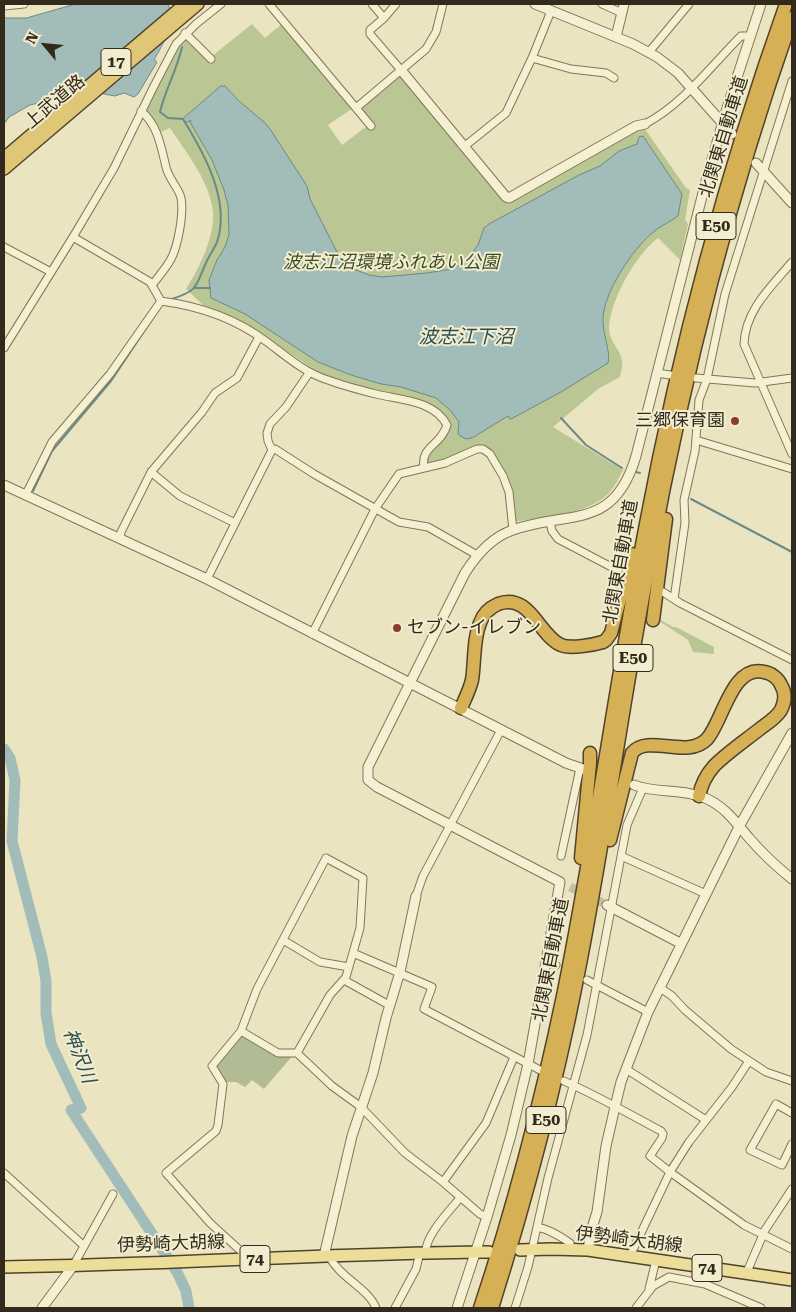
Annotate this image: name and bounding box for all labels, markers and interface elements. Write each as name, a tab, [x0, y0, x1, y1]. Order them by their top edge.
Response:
north arrow	[20, 20, 70, 70]
text: N	[22, 29, 41, 46]
road number: 17	[101, 48, 131, 76]
street label: 上武道路	[20, 71, 90, 133]
street label: 北関東自動車道	[695, 74, 753, 200]
road number: E50	[696, 212, 736, 240]
park label: 波志江沼環境ふれあい公園	[283, 252, 499, 274]
water label: 波志江下沼	[419, 326, 513, 348]
place label: 三郷保育園	[635, 410, 725, 432]
marker: 三郷保育園	[729, 415, 741, 427]
street label: 北関東自動車道	[599, 498, 643, 626]
place label: セブン-イレブン	[407, 617, 541, 639]
marker: セブン-イレブン	[391, 622, 403, 634]
road number: E50	[613, 644, 653, 671]
street label: 北関東自動車道	[528, 896, 574, 1024]
water label: 神沢川	[58, 1025, 100, 1087]
road number: E50	[526, 1106, 566, 1134]
street label: 伊勢崎大胡線	[574, 1223, 684, 1257]
street label: 伊勢崎大胡線	[117, 1231, 225, 1257]
road number: 74	[240, 1246, 270, 1272]
road number: 74	[692, 1254, 722, 1282]

